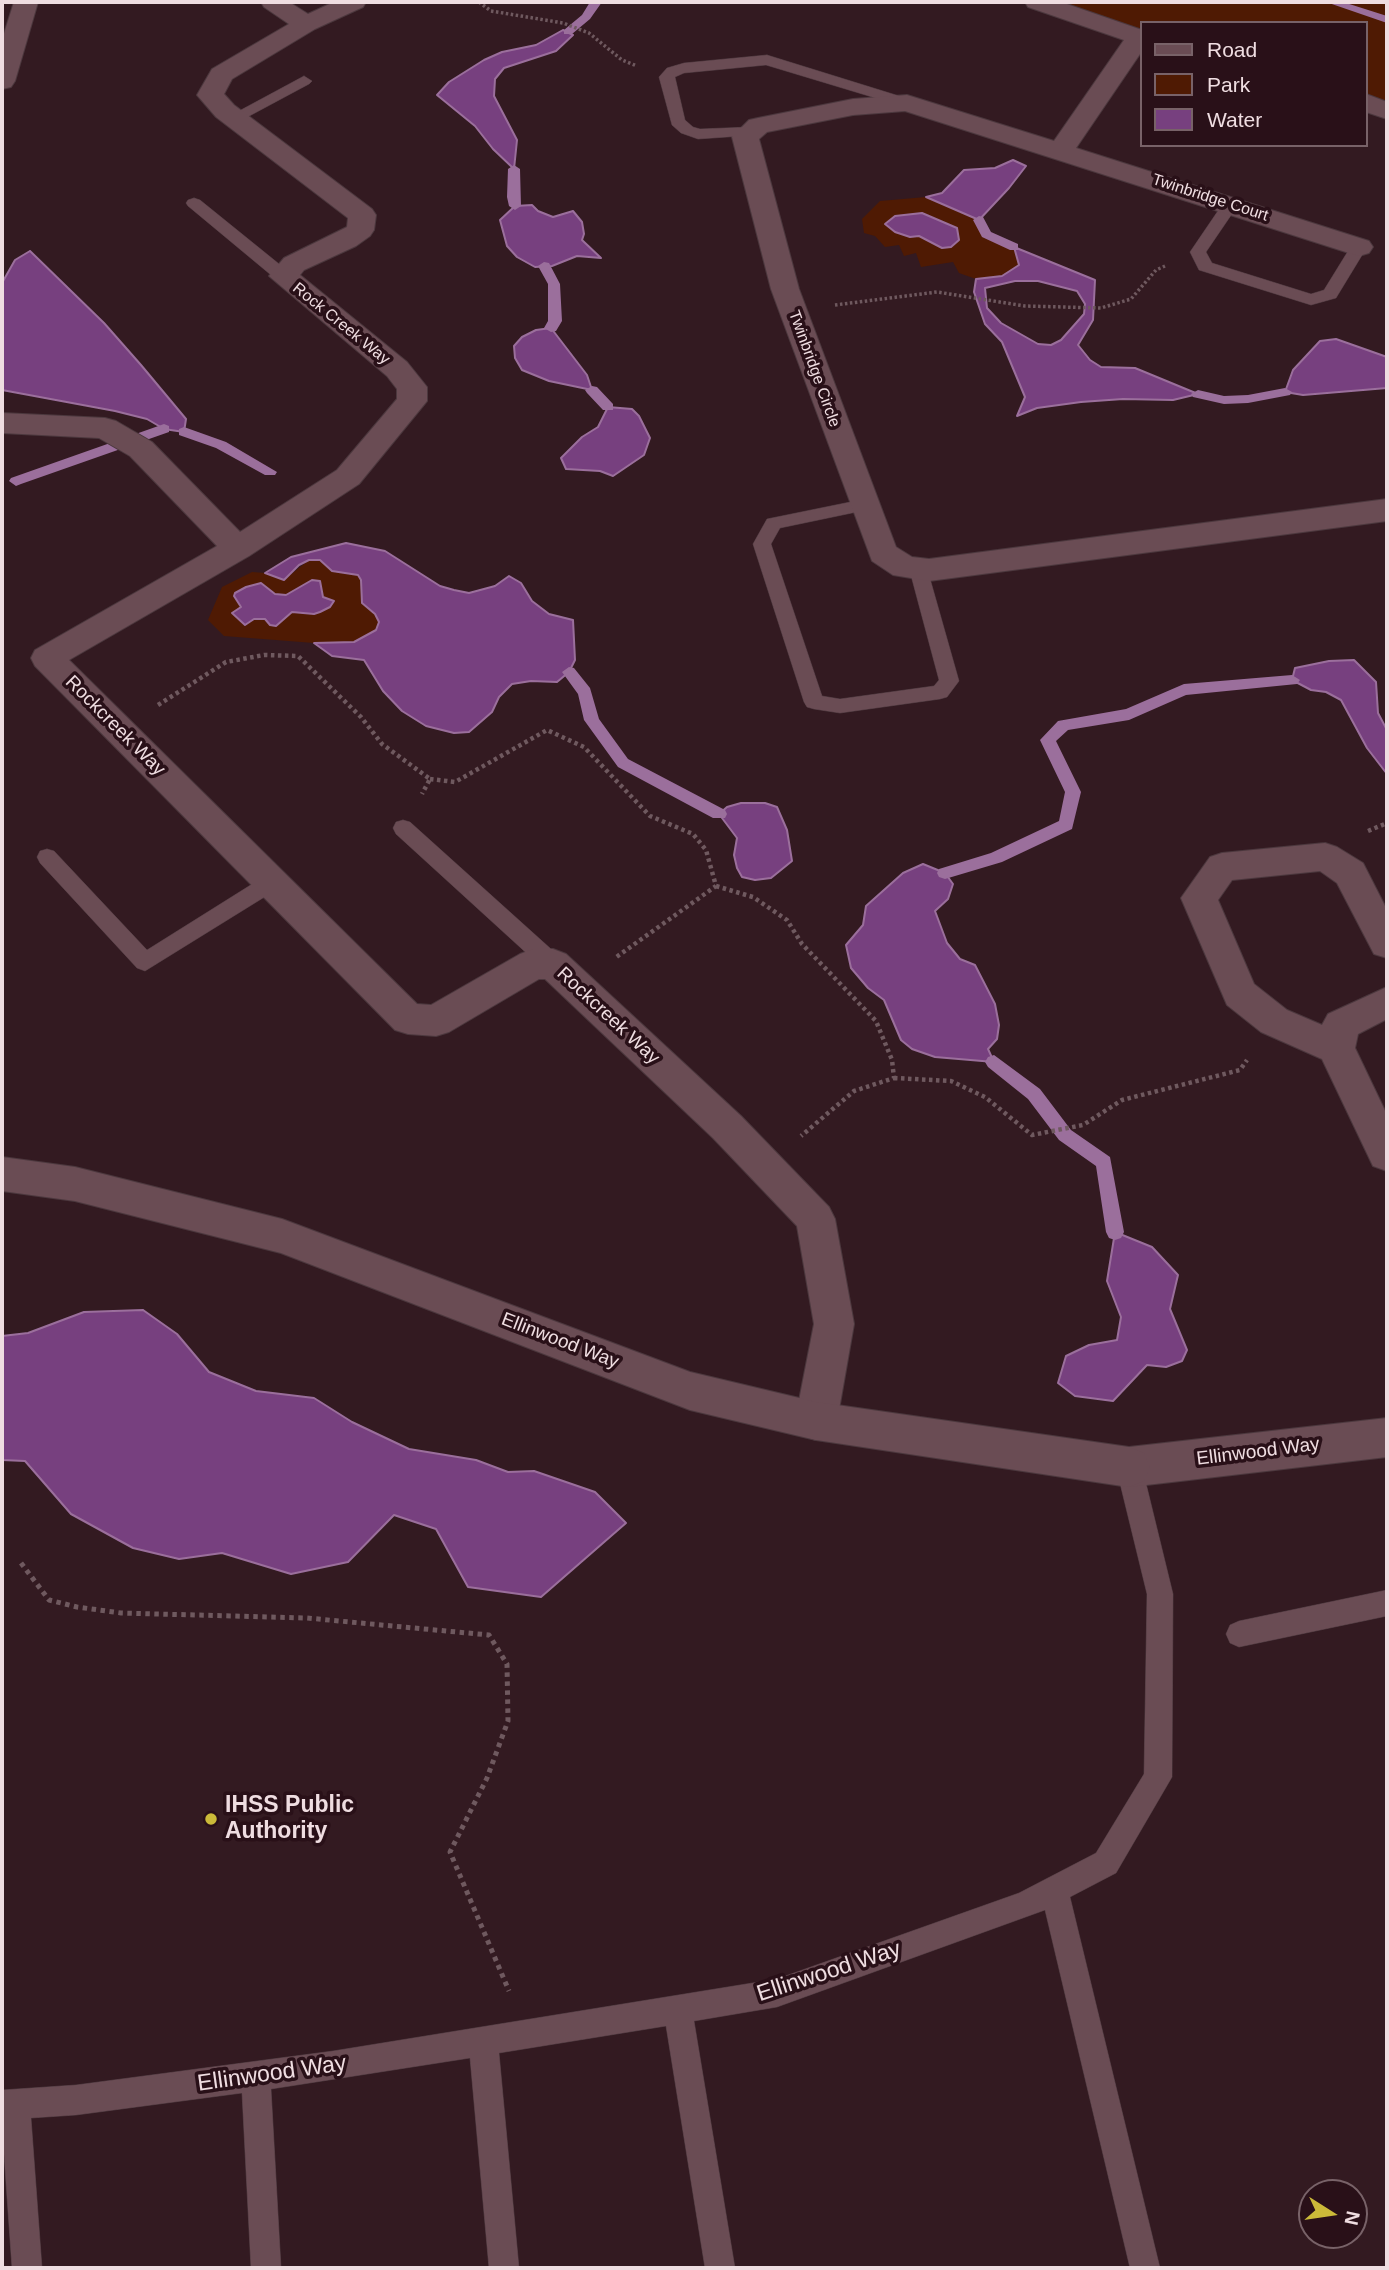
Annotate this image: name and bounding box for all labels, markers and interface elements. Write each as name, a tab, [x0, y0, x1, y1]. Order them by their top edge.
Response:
legend	[1140, 21, 1368, 147]
text: Road	[1207, 38, 1257, 61]
text: Park	[1207, 73, 1250, 96]
text: Water	[1207, 108, 1262, 131]
street label: Twinbridge Court	[1150, 170, 1270, 226]
street label: Rock Creek Way	[289, 279, 393, 369]
street label: Twinbridge Circle	[784, 308, 844, 430]
street label: Rockcreek Way	[60, 671, 170, 781]
street label: Rockcreek Way	[552, 963, 664, 1069]
street label: Ellinwood Way	[498, 1308, 622, 1374]
street label: Ellinwood Way	[1195, 1433, 1321, 1471]
place label: IHSS Public Authority	[225, 1792, 354, 1846]
marker: IHSS Public Authority	[203, 1811, 219, 1827]
street label: Ellinwood Way	[753, 1936, 905, 2008]
street label: Ellinwood Way	[196, 2050, 348, 2098]
north arrow	[1298, 2179, 1368, 2249]
text: N	[1340, 2209, 1364, 2227]

